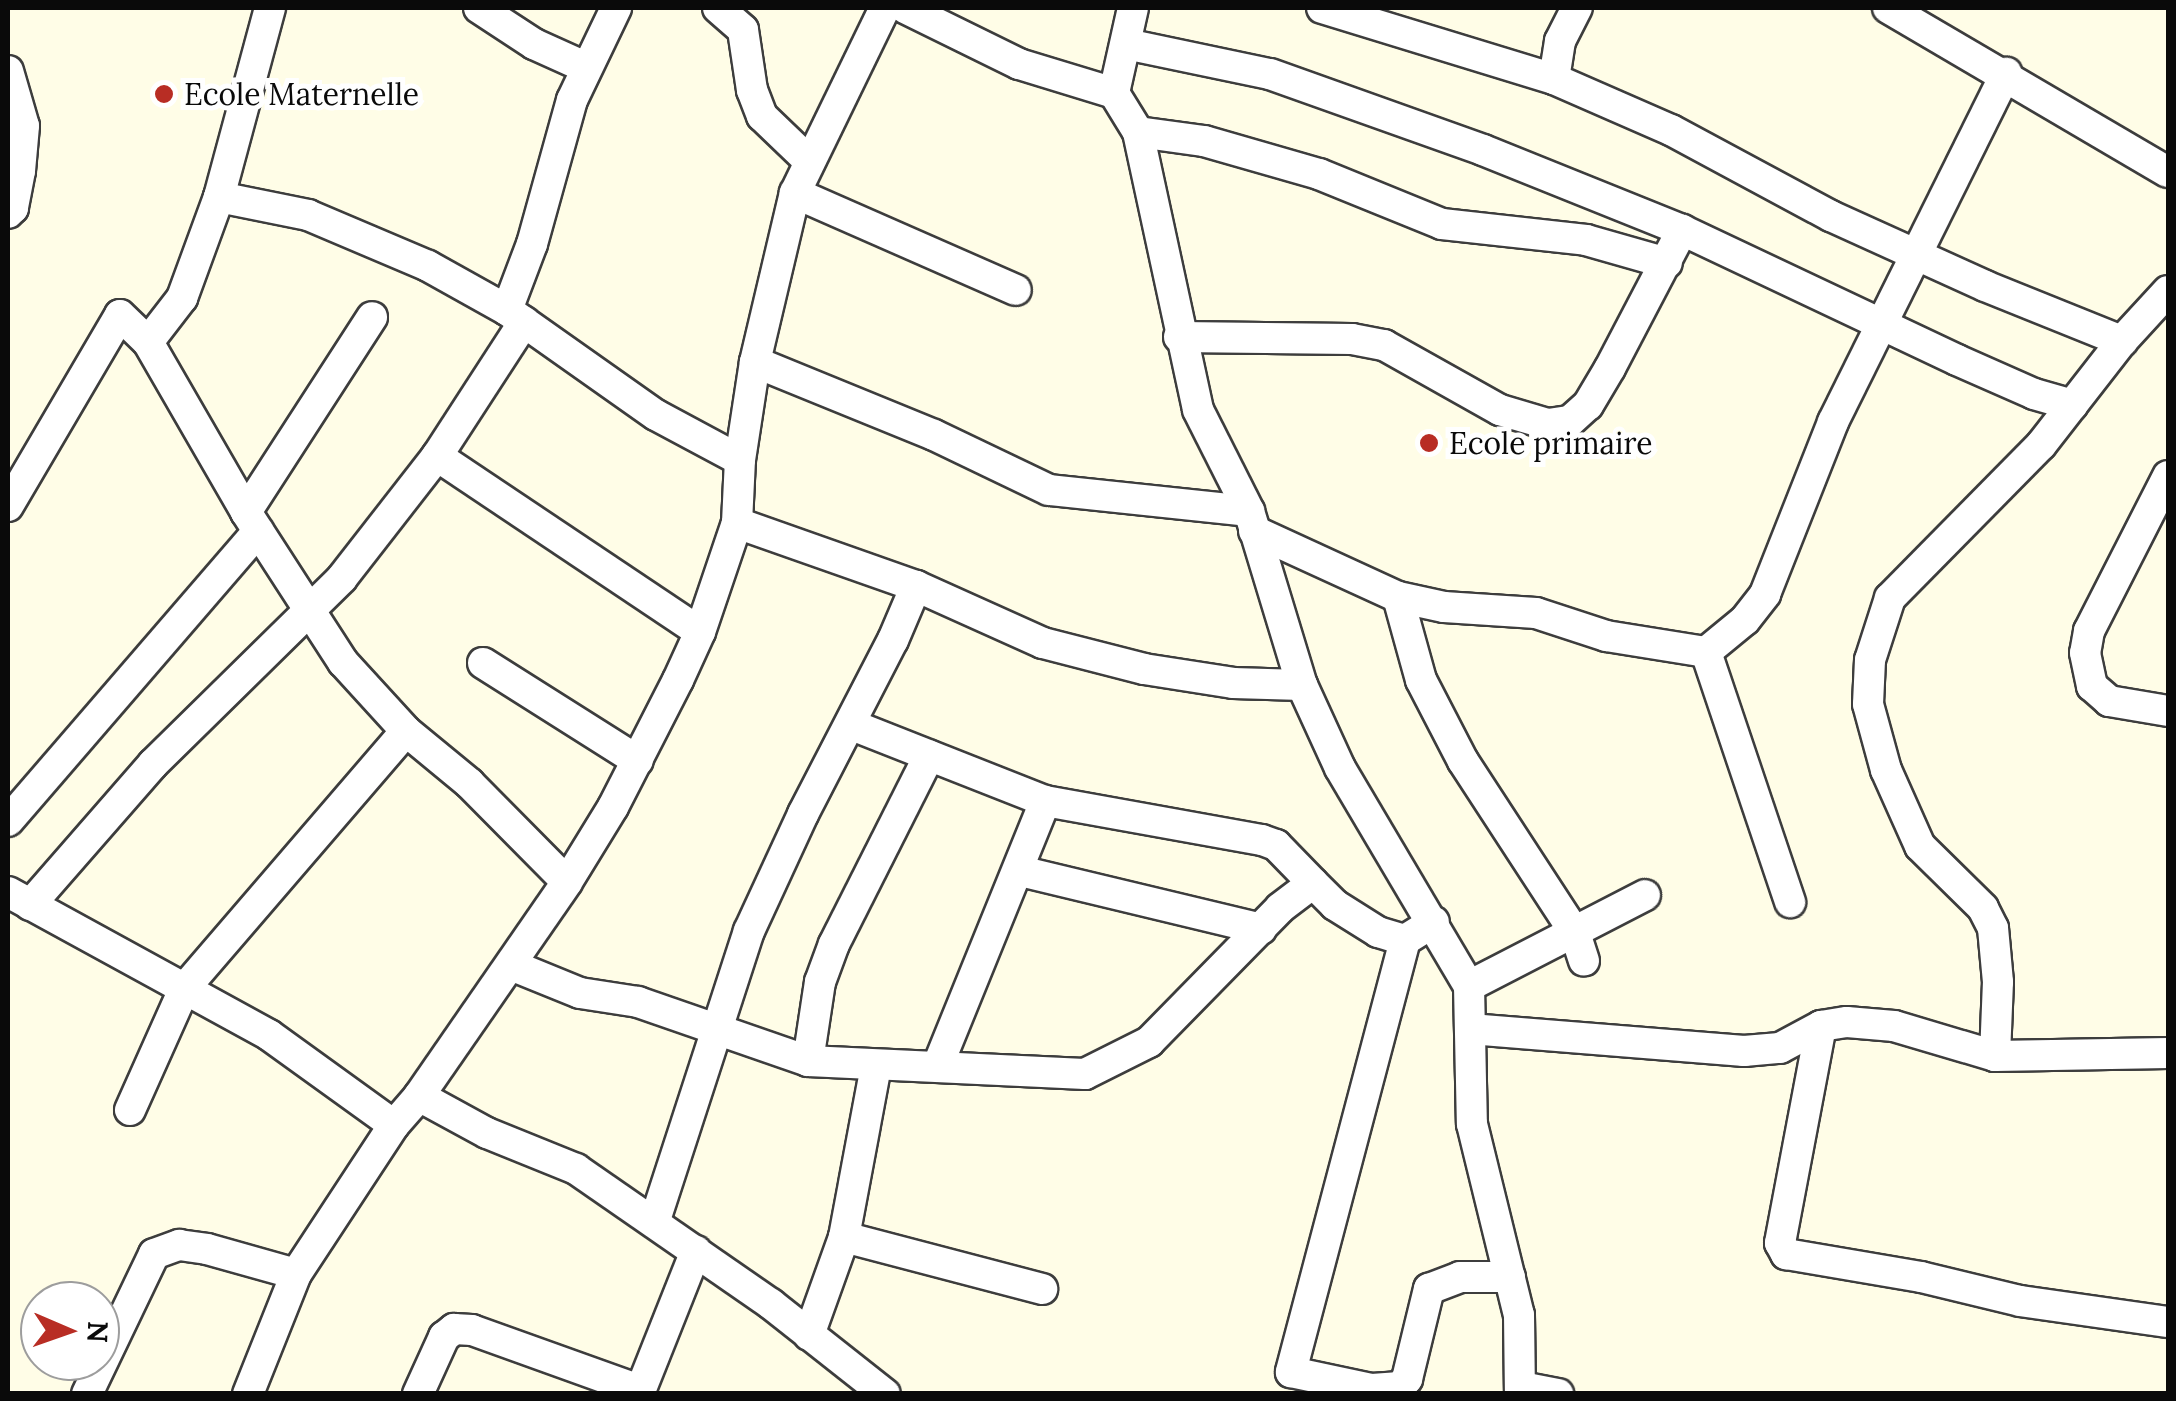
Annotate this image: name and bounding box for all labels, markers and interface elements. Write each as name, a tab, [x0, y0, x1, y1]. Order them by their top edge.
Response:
place label: Ecole Maternelle	[184, 76, 419, 112]
marker: Ecole Maternelle	[153, 83, 175, 105]
place label: Ecole primaire	[1449, 425, 1652, 461]
marker: Ecole primaire	[1418, 432, 1440, 454]
north arrow	[20, 1281, 120, 1381]
text: N	[80, 1321, 116, 1343]

